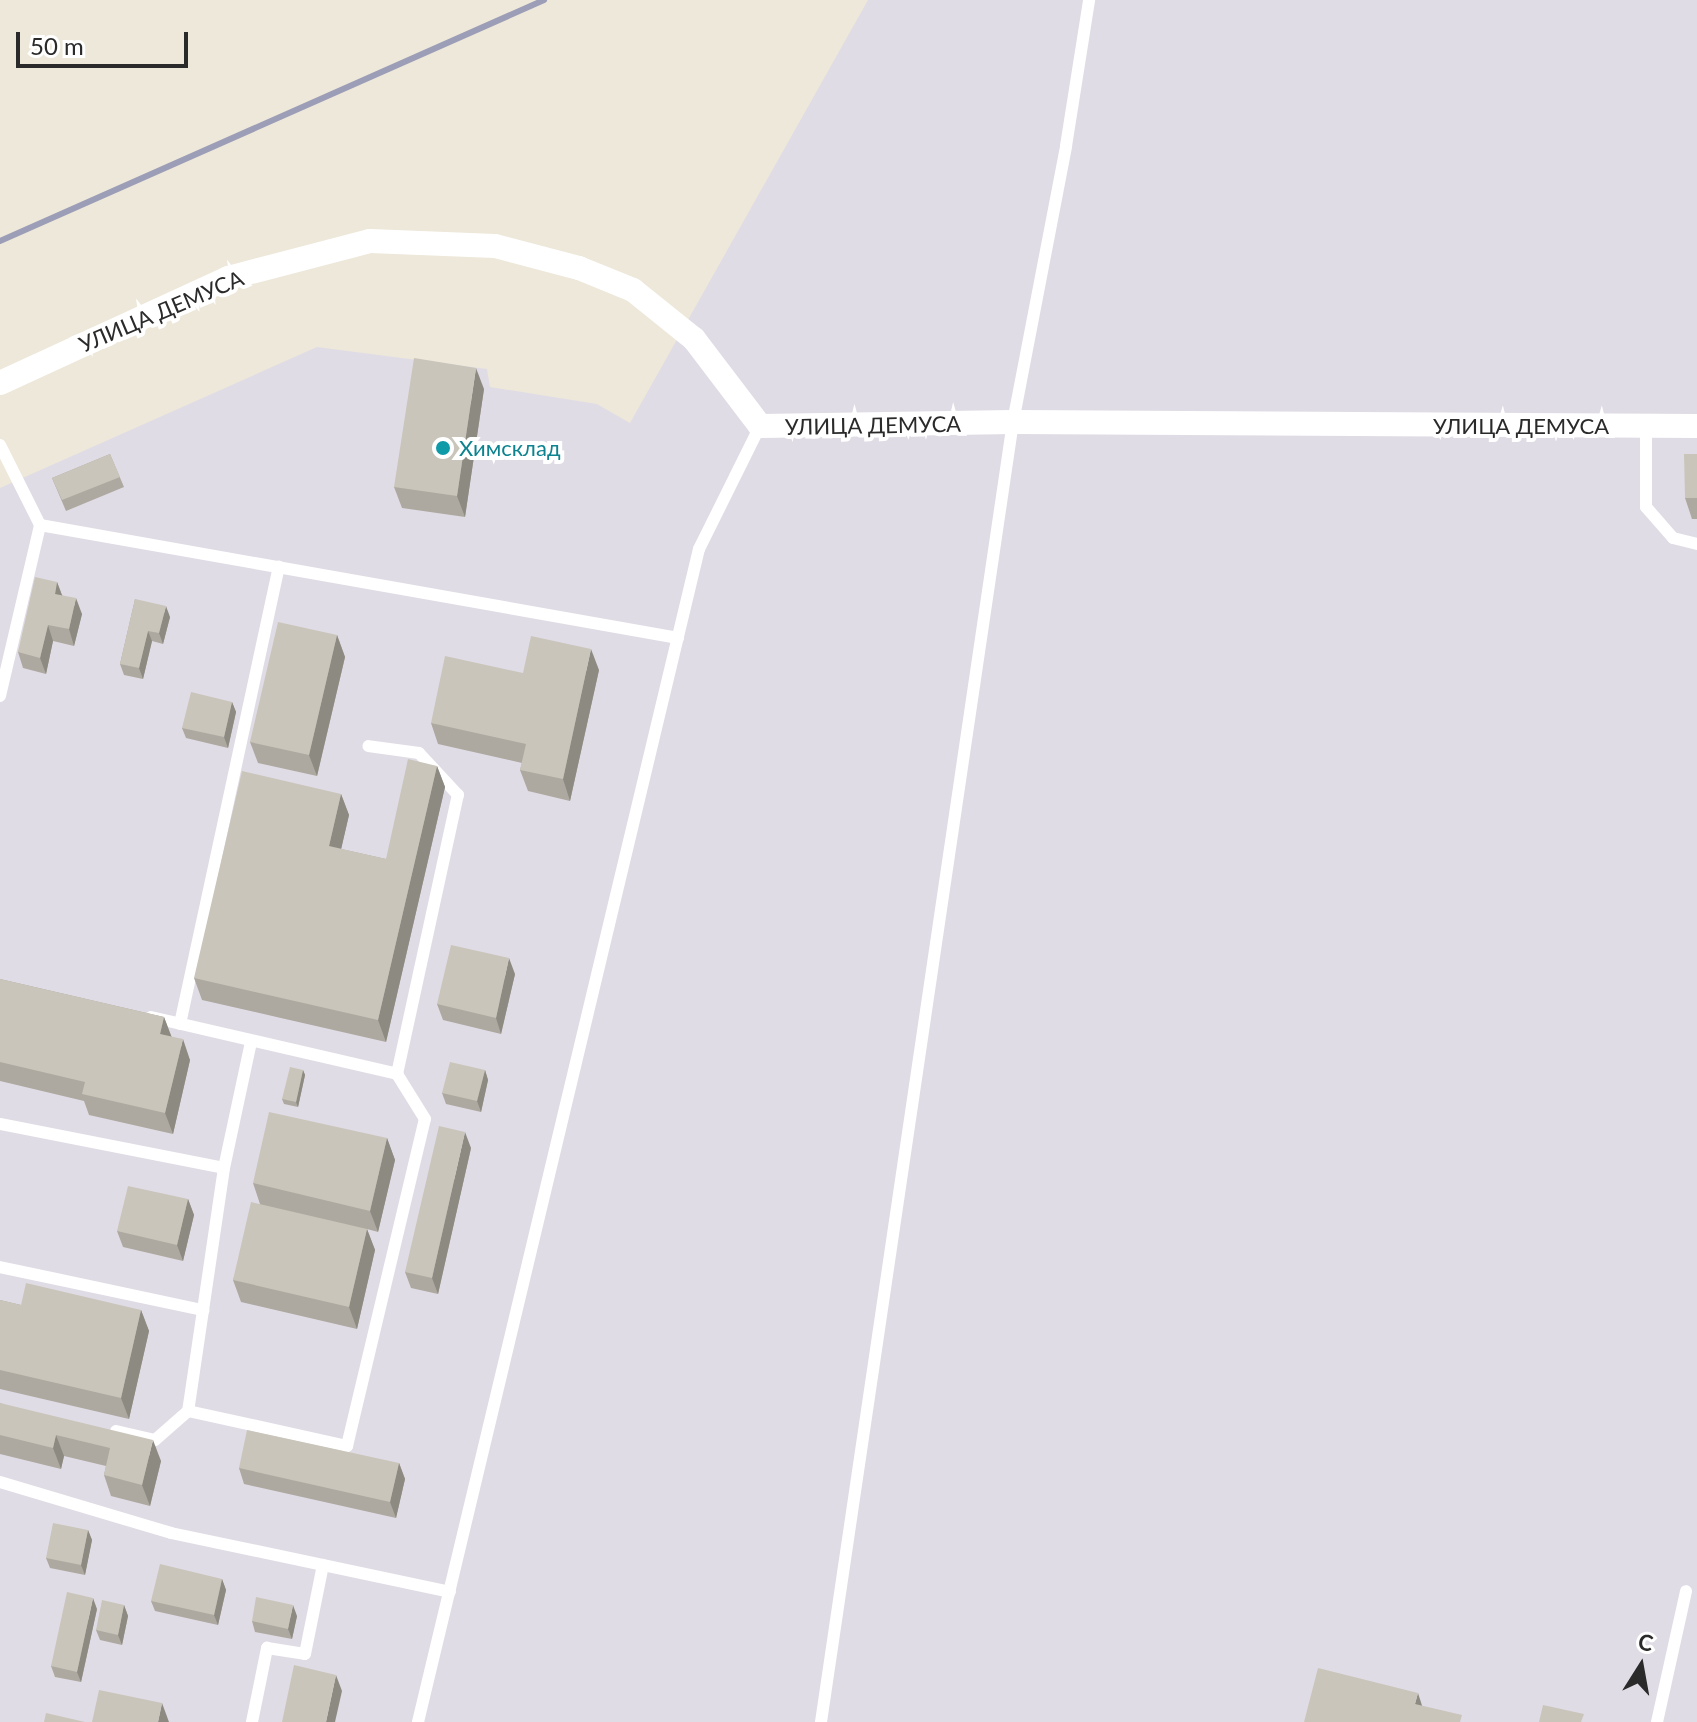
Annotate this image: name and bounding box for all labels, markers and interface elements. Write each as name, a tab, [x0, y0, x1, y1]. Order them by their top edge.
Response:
scale bar	[20, 16, 192, 66]
text: 50 m	[30, 31, 84, 60]
street label: УЛИЦА ДЕМУСА	[75, 264, 247, 358]
street label: УЛИЦА ДЕМУСА	[785, 410, 961, 440]
street label: УЛИЦА ДЕМУСА	[1433, 413, 1609, 439]
place label: Химсклад	[459, 435, 561, 461]
marker: Химсклад	[434, 439, 452, 457]
north arrow	[1601, 1626, 1681, 1706]
text: С	[1636, 1627, 1655, 1657]

